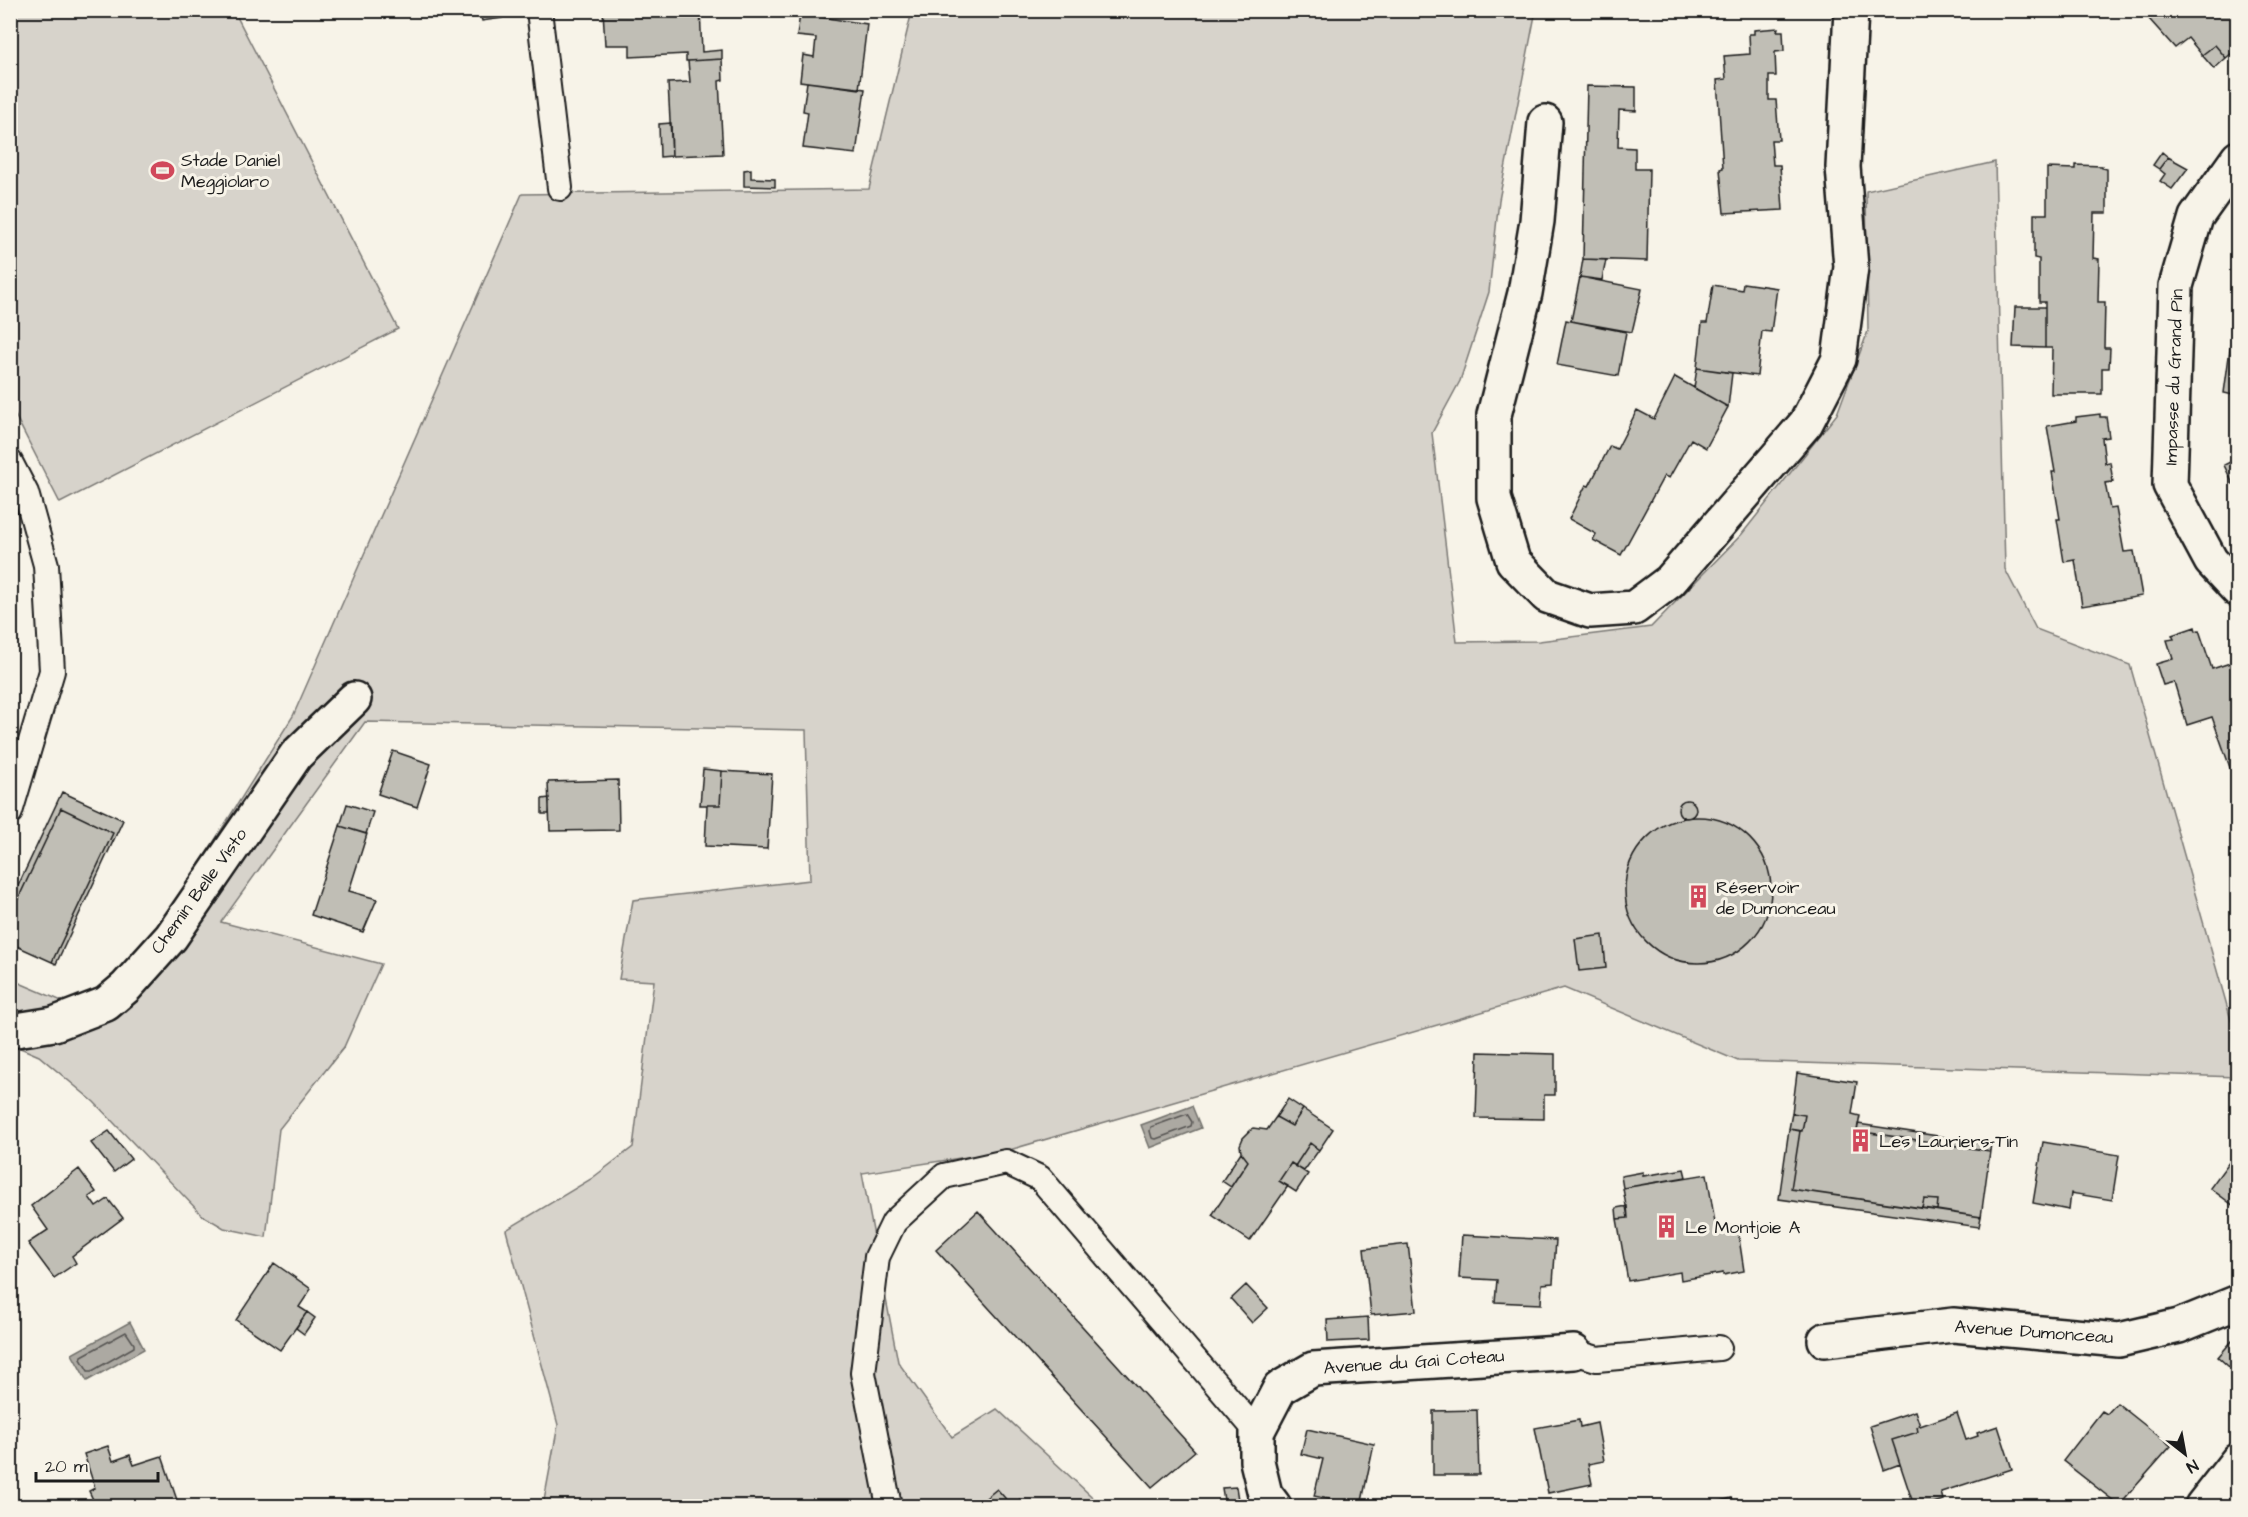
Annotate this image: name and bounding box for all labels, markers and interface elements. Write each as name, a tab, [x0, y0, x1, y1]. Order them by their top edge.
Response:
place label: Stade Daniel Meggiolaro	[181, 148, 280, 195]
sports icon: Stade Daniel Meggiolaro	[150, 157, 176, 183]
street label: Impasse du Grand Pin	[2158, 288, 2190, 466]
street label: Chemin Belle Visto	[145, 823, 253, 959]
place label: Réservoir de Dumonceau	[1716, 875, 1836, 921]
building icon: Réservoir de Dumonceau	[1685, 884, 1711, 910]
building icon: Les Lauriers-Tin	[1848, 1128, 1874, 1154]
place label: Les Lauriers-Tin	[1879, 1129, 2018, 1154]
building icon: Le Montjoie A	[1654, 1214, 1680, 1240]
place label: Le Montjoie A	[1685, 1215, 1801, 1240]
street label: Avenue Dumonceau	[1954, 1314, 2114, 1350]
street label: Avenue du Gai Coteau	[1323, 1343, 1505, 1381]
north arrow	[2155, 1424, 2215, 1484]
scale bar	[36, 1445, 158, 1483]
text: 20 m	[45, 1454, 88, 1479]
text: N	[2182, 1454, 2202, 1478]

